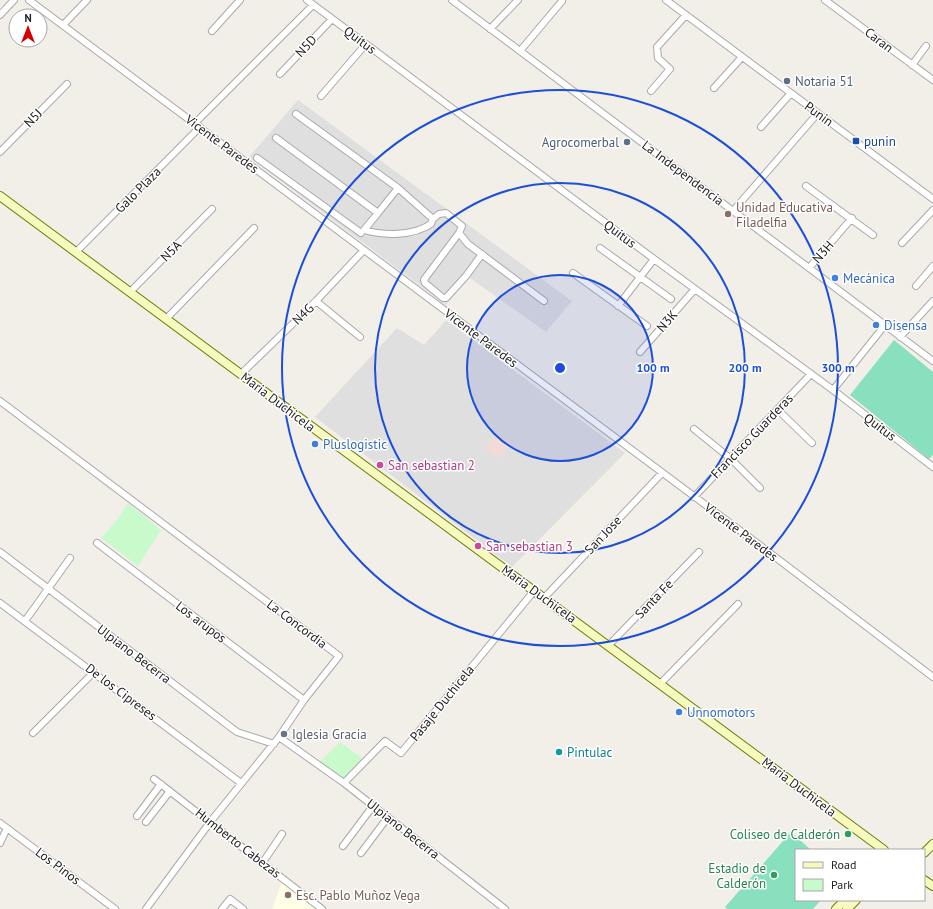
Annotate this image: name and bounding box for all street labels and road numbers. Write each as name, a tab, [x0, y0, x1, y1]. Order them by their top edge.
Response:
street label: Quitus	[340, 22, 380, 58]
street label: Caran	[861, 24, 897, 56]
street label: N5D	[291, 31, 321, 61]
street label: Punin	[801, 98, 837, 130]
street label: N5J	[20, 105, 46, 131]
street label: Vicente Paredes	[181, 110, 262, 177]
street label: La Independencia	[639, 137, 727, 209]
street label: Galo Plaza	[111, 163, 165, 217]
street label: Quitus	[600, 216, 640, 252]
street label: N5A	[157, 236, 186, 265]
street label: N3H	[809, 237, 837, 267]
street label: N4G	[289, 300, 317, 328]
street label: Vicente Paredes	[440, 304, 521, 371]
street label: N3K	[653, 306, 681, 336]
street label: Maria Duchicela	[237, 368, 319, 436]
street label: Francisco Guarderas	[707, 390, 797, 482]
street label: Quitus	[860, 409, 900, 445]
street label: Vicente Paredes	[700, 498, 781, 565]
street label: San Jose	[581, 512, 625, 558]
street label: Maria Duchicela	[498, 561, 580, 627]
street label: Santa Fe	[631, 576, 677, 622]
street label: La Concordia	[263, 596, 331, 652]
street label: Los arupos	[172, 597, 230, 647]
street label: Ulpiano Becerra	[94, 621, 174, 687]
street label: De los Cipreses	[82, 660, 160, 724]
street label: Pasaje Duchicela	[406, 661, 478, 745]
street label: Maria Duchicela	[758, 753, 840, 821]
street label: Ulpiano Becerra	[363, 795, 443, 863]
street label: Humberto Cabezas	[192, 804, 284, 882]
street label: Los Pinos	[32, 844, 84, 888]

